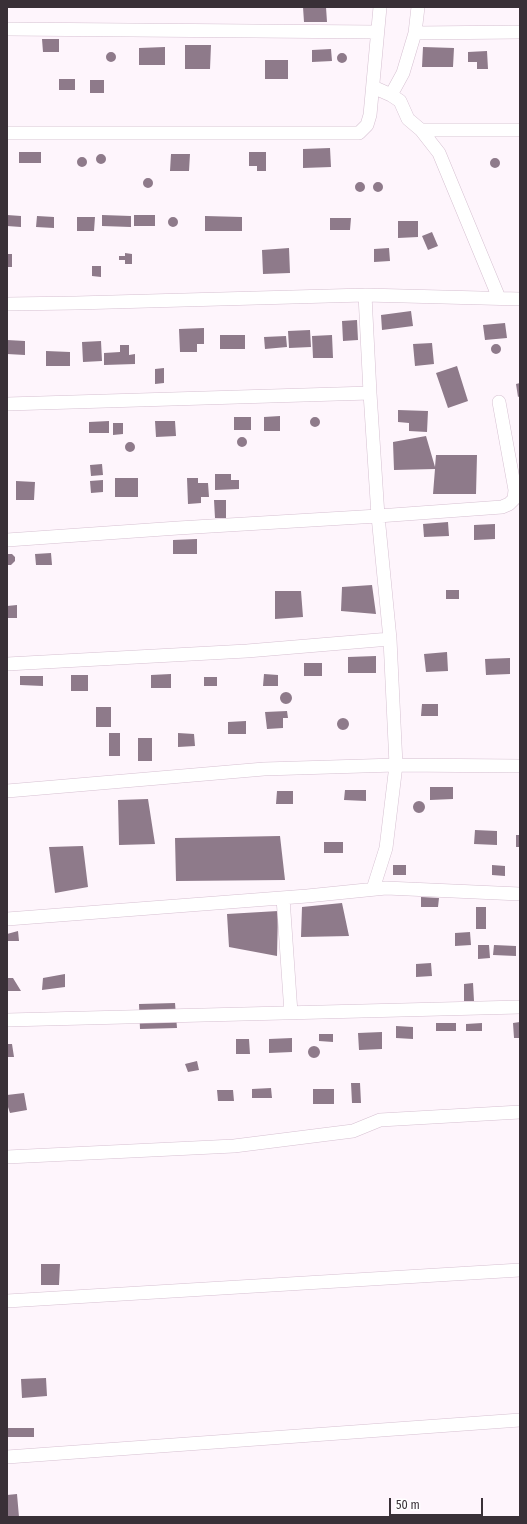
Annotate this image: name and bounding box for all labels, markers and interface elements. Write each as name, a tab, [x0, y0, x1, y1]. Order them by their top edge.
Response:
scale bar	[391, 1490, 485, 1516]
text: 50 m	[396, 1498, 420, 1512]

